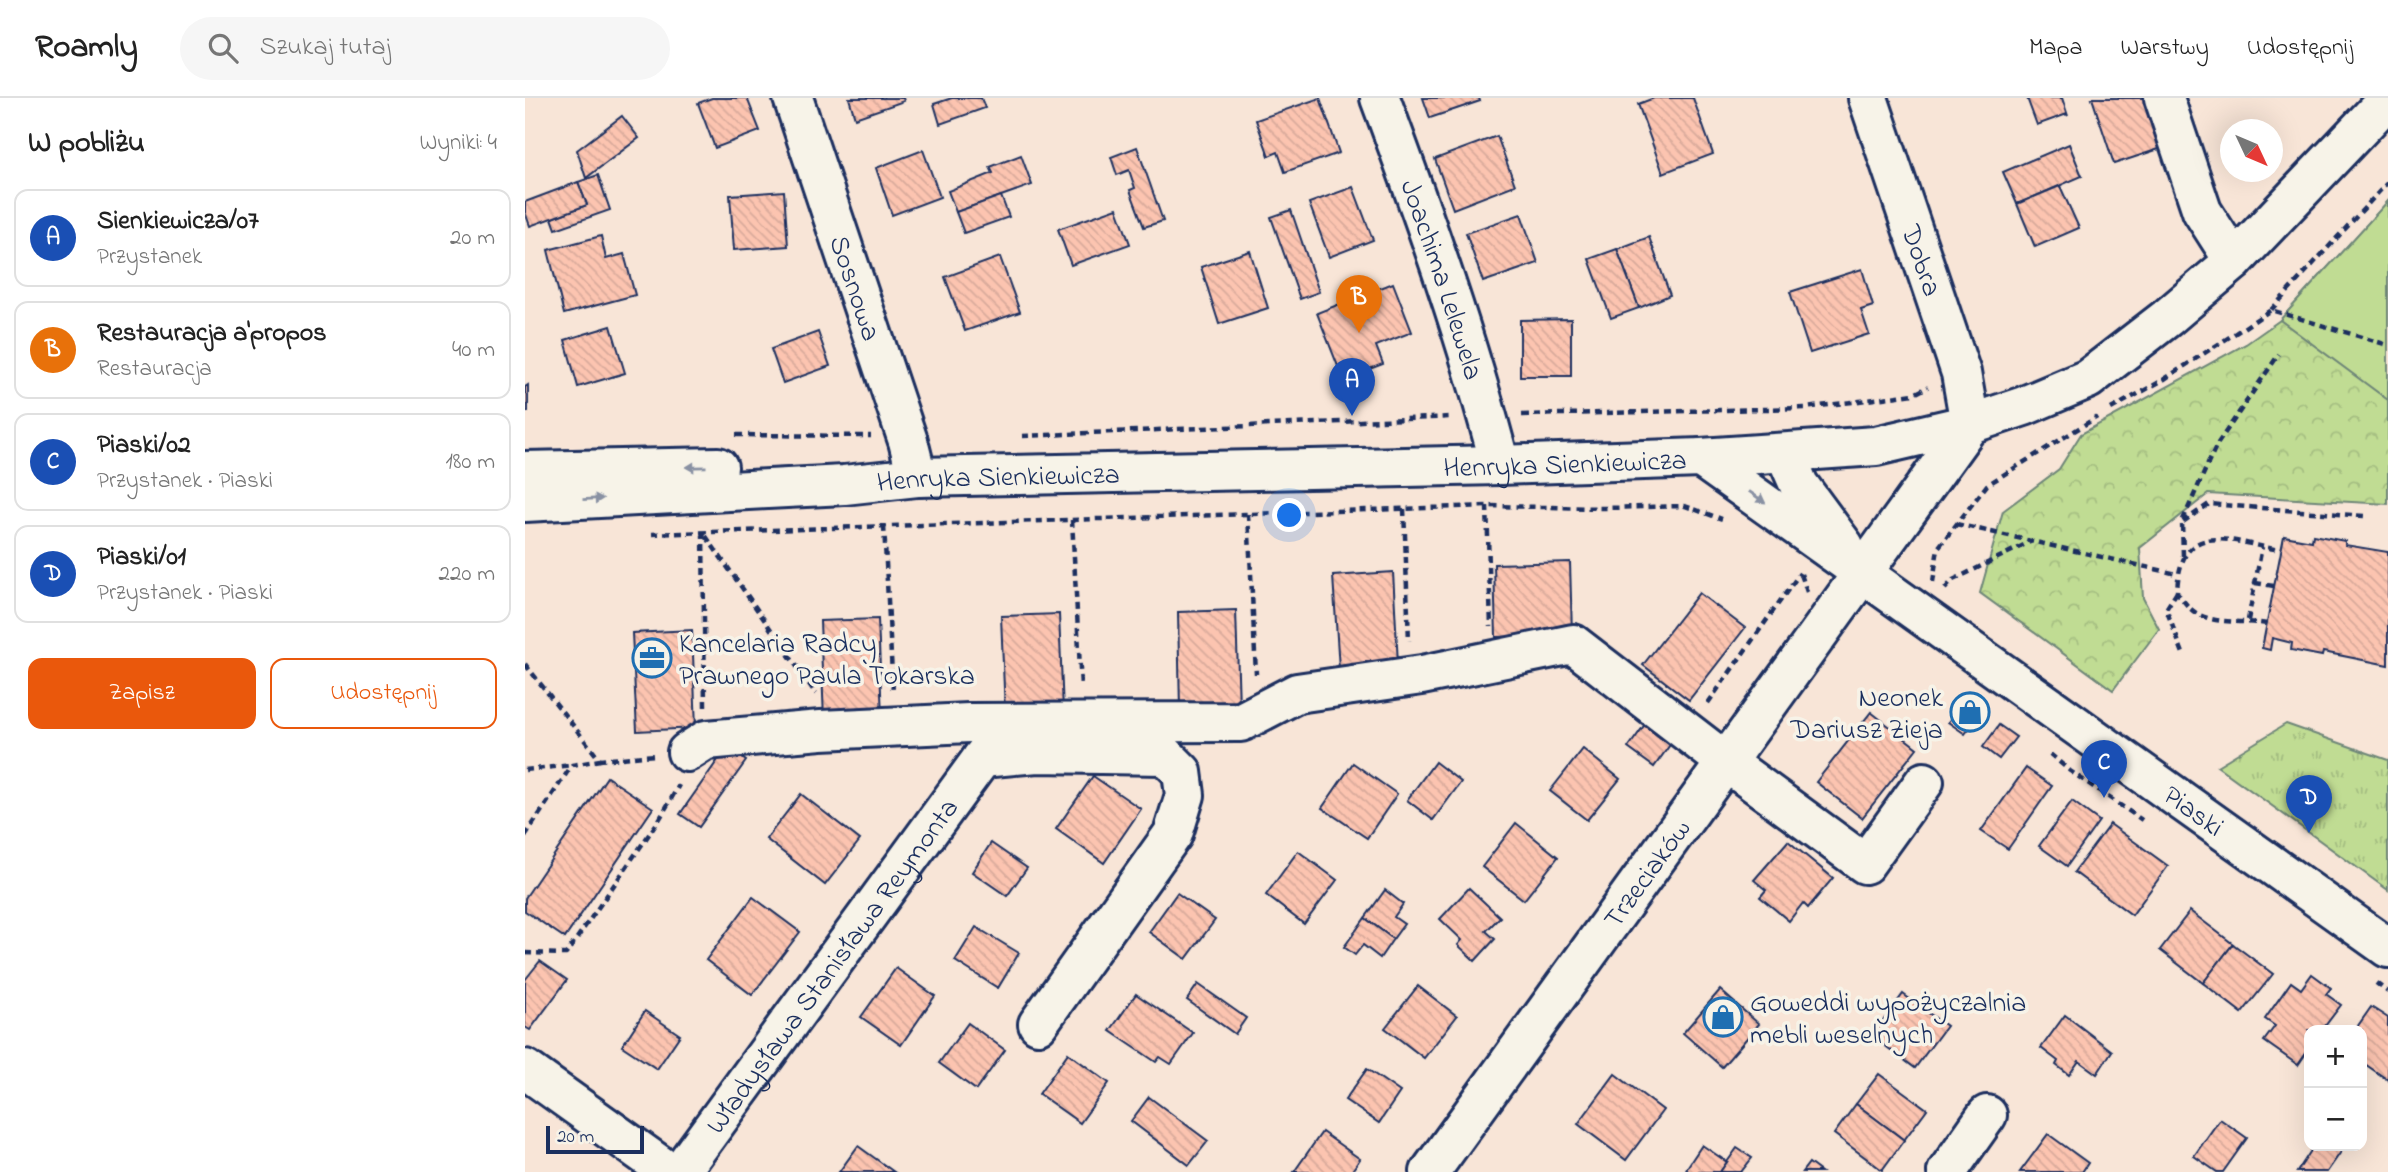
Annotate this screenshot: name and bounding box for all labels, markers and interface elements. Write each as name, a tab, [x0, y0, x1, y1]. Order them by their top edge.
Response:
search box	[180, 17, 670, 80]
text: Roamly	[35, 24, 138, 72]
icon: search	[204, 29, 242, 67]
text: Szukaj tutaj	[260, 29, 391, 67]
text: Mapa	[2029, 31, 2082, 66]
text: Warstwy	[2120, 31, 2209, 66]
text: Udostępnij	[2247, 31, 2353, 66]
north arrow	[2220, 119, 2283, 182]
text: W pobliżu	[28, 122, 145, 166]
text: Wyniki: 4	[420, 127, 497, 160]
street label: Joachima Lelewela	[1388, 174, 1492, 385]
text: Sienkiewicza/07	[97, 203, 259, 241]
street label: Dobra	[1888, 219, 1951, 302]
text: A	[46, 222, 60, 255]
text: 20 m	[450, 222, 495, 255]
street label: Sosnowa	[817, 231, 890, 347]
text: Przystanek	[97, 241, 202, 274]
pin: B	[1336, 275, 1382, 333]
text: Restauracja a'propos	[97, 315, 327, 353]
text: B	[45, 334, 61, 367]
text: 40 m	[452, 334, 495, 367]
text: Restauracja	[97, 353, 212, 386]
pin: A	[1329, 358, 1375, 416]
text: Piaski/02	[97, 427, 191, 465]
street label: Henryka Sienkiewicza	[1443, 442, 1687, 490]
text: C	[47, 446, 59, 479]
text: 180 m	[446, 446, 495, 479]
street label: Henryka Sienkiewicza	[875, 456, 1120, 505]
one-way arrow	[685, 462, 707, 473]
text: Przystanek · Piaski	[97, 465, 273, 498]
one-way arrow	[1748, 490, 1766, 504]
one-way arrow	[582, 493, 604, 504]
your location	[1272, 498, 1306, 532]
text: Piaski/01	[97, 539, 186, 577]
text: D	[45, 558, 61, 591]
text: 220 m	[439, 558, 495, 591]
text: Przystanek · Piaski	[97, 577, 273, 610]
place label: Kancelaria Radcy Prawnego Paula Tokarska	[679, 625, 975, 698]
office icon: Kancelaria Radcy Prawnego Paula Tokarska	[631, 637, 673, 679]
button: Zapisz	[28, 658, 256, 729]
button: Udostępnij	[270, 658, 497, 729]
place label: Neonek Dariusz Zieja	[1789, 679, 1944, 752]
shop icon: Neonek Dariusz Zieja	[1949, 691, 1991, 733]
pin: C	[2081, 740, 2127, 798]
pin: D	[2286, 775, 2332, 833]
street label: Piaski	[2153, 777, 2231, 849]
street label: Władysława Stanisława Reymonta	[697, 791, 970, 1144]
street label: Trzeciaków	[1595, 811, 1703, 938]
place label: Goweddi wypożyczalnia mebli weselnych	[1750, 984, 2026, 1057]
shop icon: Goweddi wypożyczalnia mebli weselnych	[1702, 996, 1744, 1038]
map controls	[2304, 1025, 2367, 1151]
button: +	[2304, 1025, 2367, 1088]
button: −	[2304, 1088, 2367, 1151]
scale bar	[546, 1123, 644, 1155]
text: 20 m	[557, 1124, 594, 1151]

